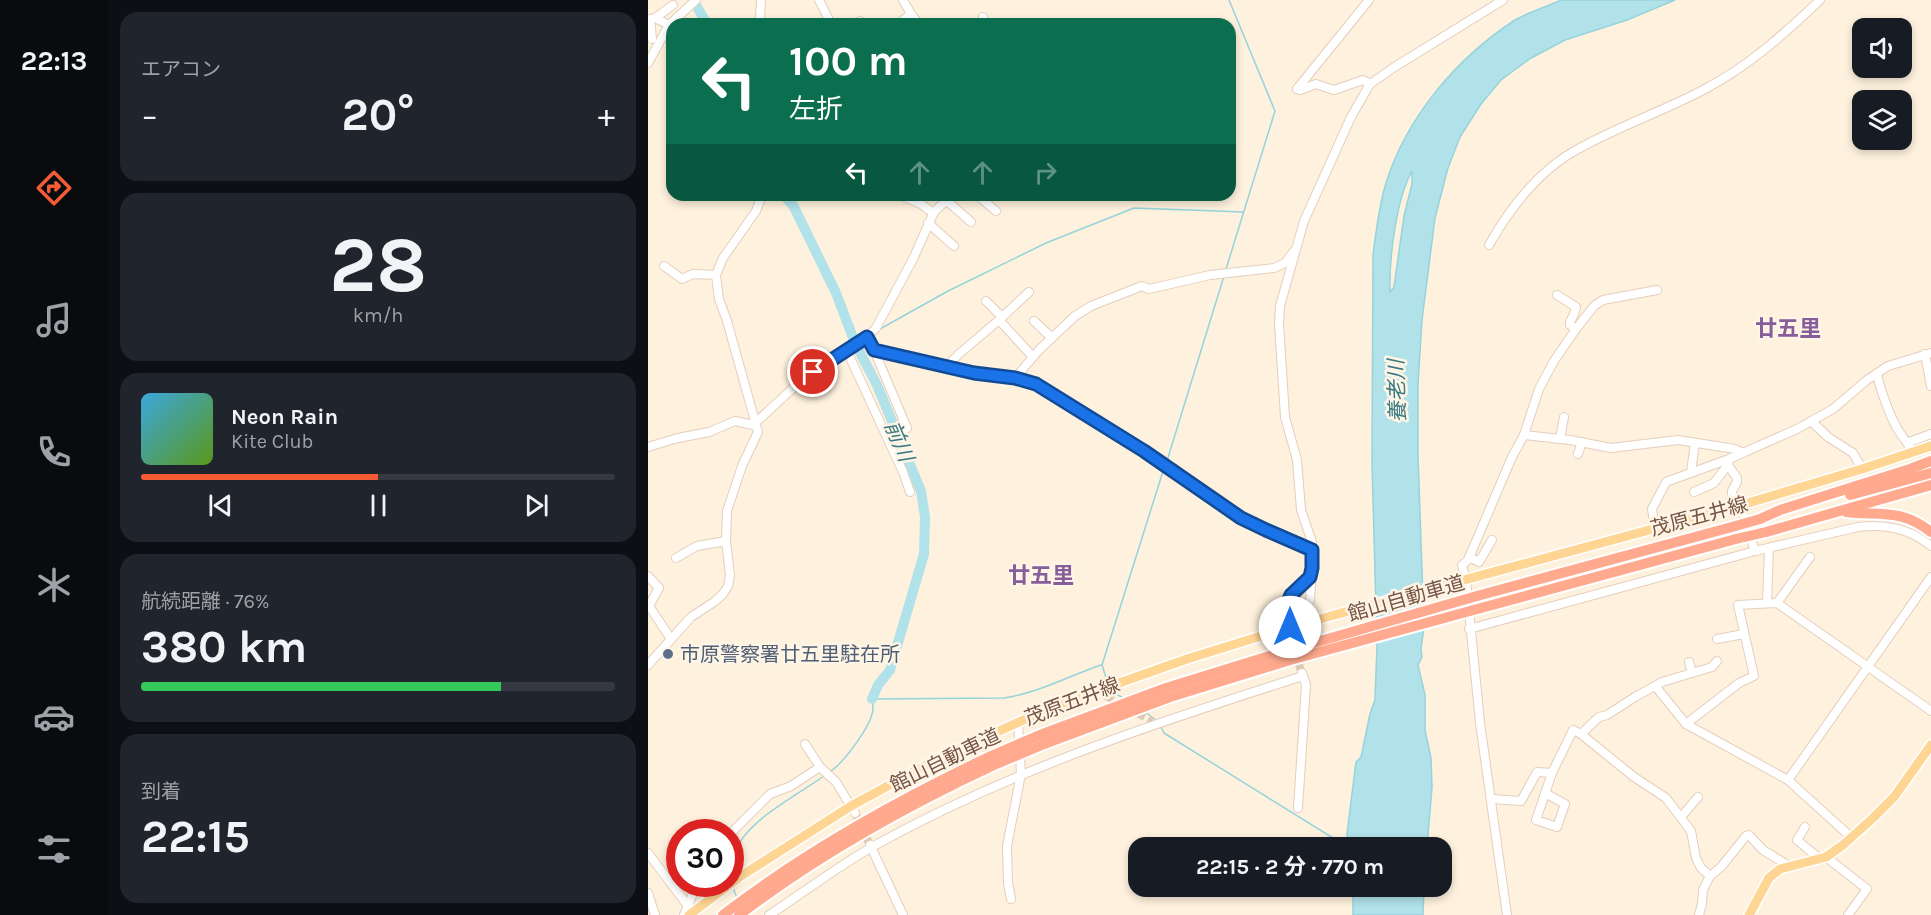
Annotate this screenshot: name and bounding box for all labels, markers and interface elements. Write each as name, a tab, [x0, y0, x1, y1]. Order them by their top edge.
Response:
map controls	[1852, 18, 1912, 150]
button: sound	[1852, 18, 1912, 78]
text: 100 m	[789, 36, 908, 86]
icon: left	[690, 42, 768, 120]
text: 22:13	[21, 45, 87, 77]
text: エアコン	[141, 58, 221, 81]
text: 20°	[341, 89, 415, 141]
button: layers	[1852, 90, 1912, 150]
text: 左折	[789, 93, 843, 125]
text: −	[141, 96, 158, 134]
text: +	[598, 96, 615, 134]
icon: left	[840, 156, 873, 189]
icon: ahead	[903, 156, 936, 189]
icon: ahead	[966, 156, 999, 189]
icon: right	[1029, 156, 1062, 189]
icon: directions	[33, 167, 75, 209]
text: 28	[329, 219, 427, 311]
icon: music	[33, 299, 75, 341]
text: km/h	[353, 304, 403, 327]
district label: 廿五里	[1755, 316, 1821, 342]
pin	[787, 346, 838, 397]
icon: arrive	[796, 355, 829, 388]
water label: 養老川	[1384, 357, 1410, 423]
text: Neon Rain	[231, 404, 338, 430]
water label: 前川	[880, 417, 919, 467]
text: Kite Club	[231, 430, 313, 453]
icon: phone	[33, 431, 75, 473]
icon: previous	[204, 489, 237, 522]
icon: pause	[362, 489, 395, 522]
icon: next	[520, 489, 553, 522]
street label: 茂原五井線	[1648, 492, 1750, 541]
district label: 廿五里	[1008, 563, 1074, 589]
icon: climate	[33, 564, 75, 606]
street label: 館山自動車道	[1345, 571, 1467, 626]
text: 航続距離 · 76%	[141, 590, 269, 613]
position arrow	[1258, 595, 1322, 659]
text: 380 km	[141, 621, 307, 673]
place label: 市原警察署廿五里駐在所	[680, 643, 900, 666]
marker: 市原警察署廿五里駐在所	[661, 647, 675, 661]
street label: 茂原五井線	[1021, 673, 1123, 730]
icon: car	[33, 696, 75, 738]
street label: 館山自動車道	[886, 724, 1004, 797]
text: 到着	[141, 780, 181, 803]
text: 22:15	[141, 811, 250, 863]
speed limit sign: 30	[666, 819, 744, 897]
icon: filters	[33, 828, 75, 870]
text: 22:15 · 2 分 · 770 m	[1196, 854, 1384, 880]

